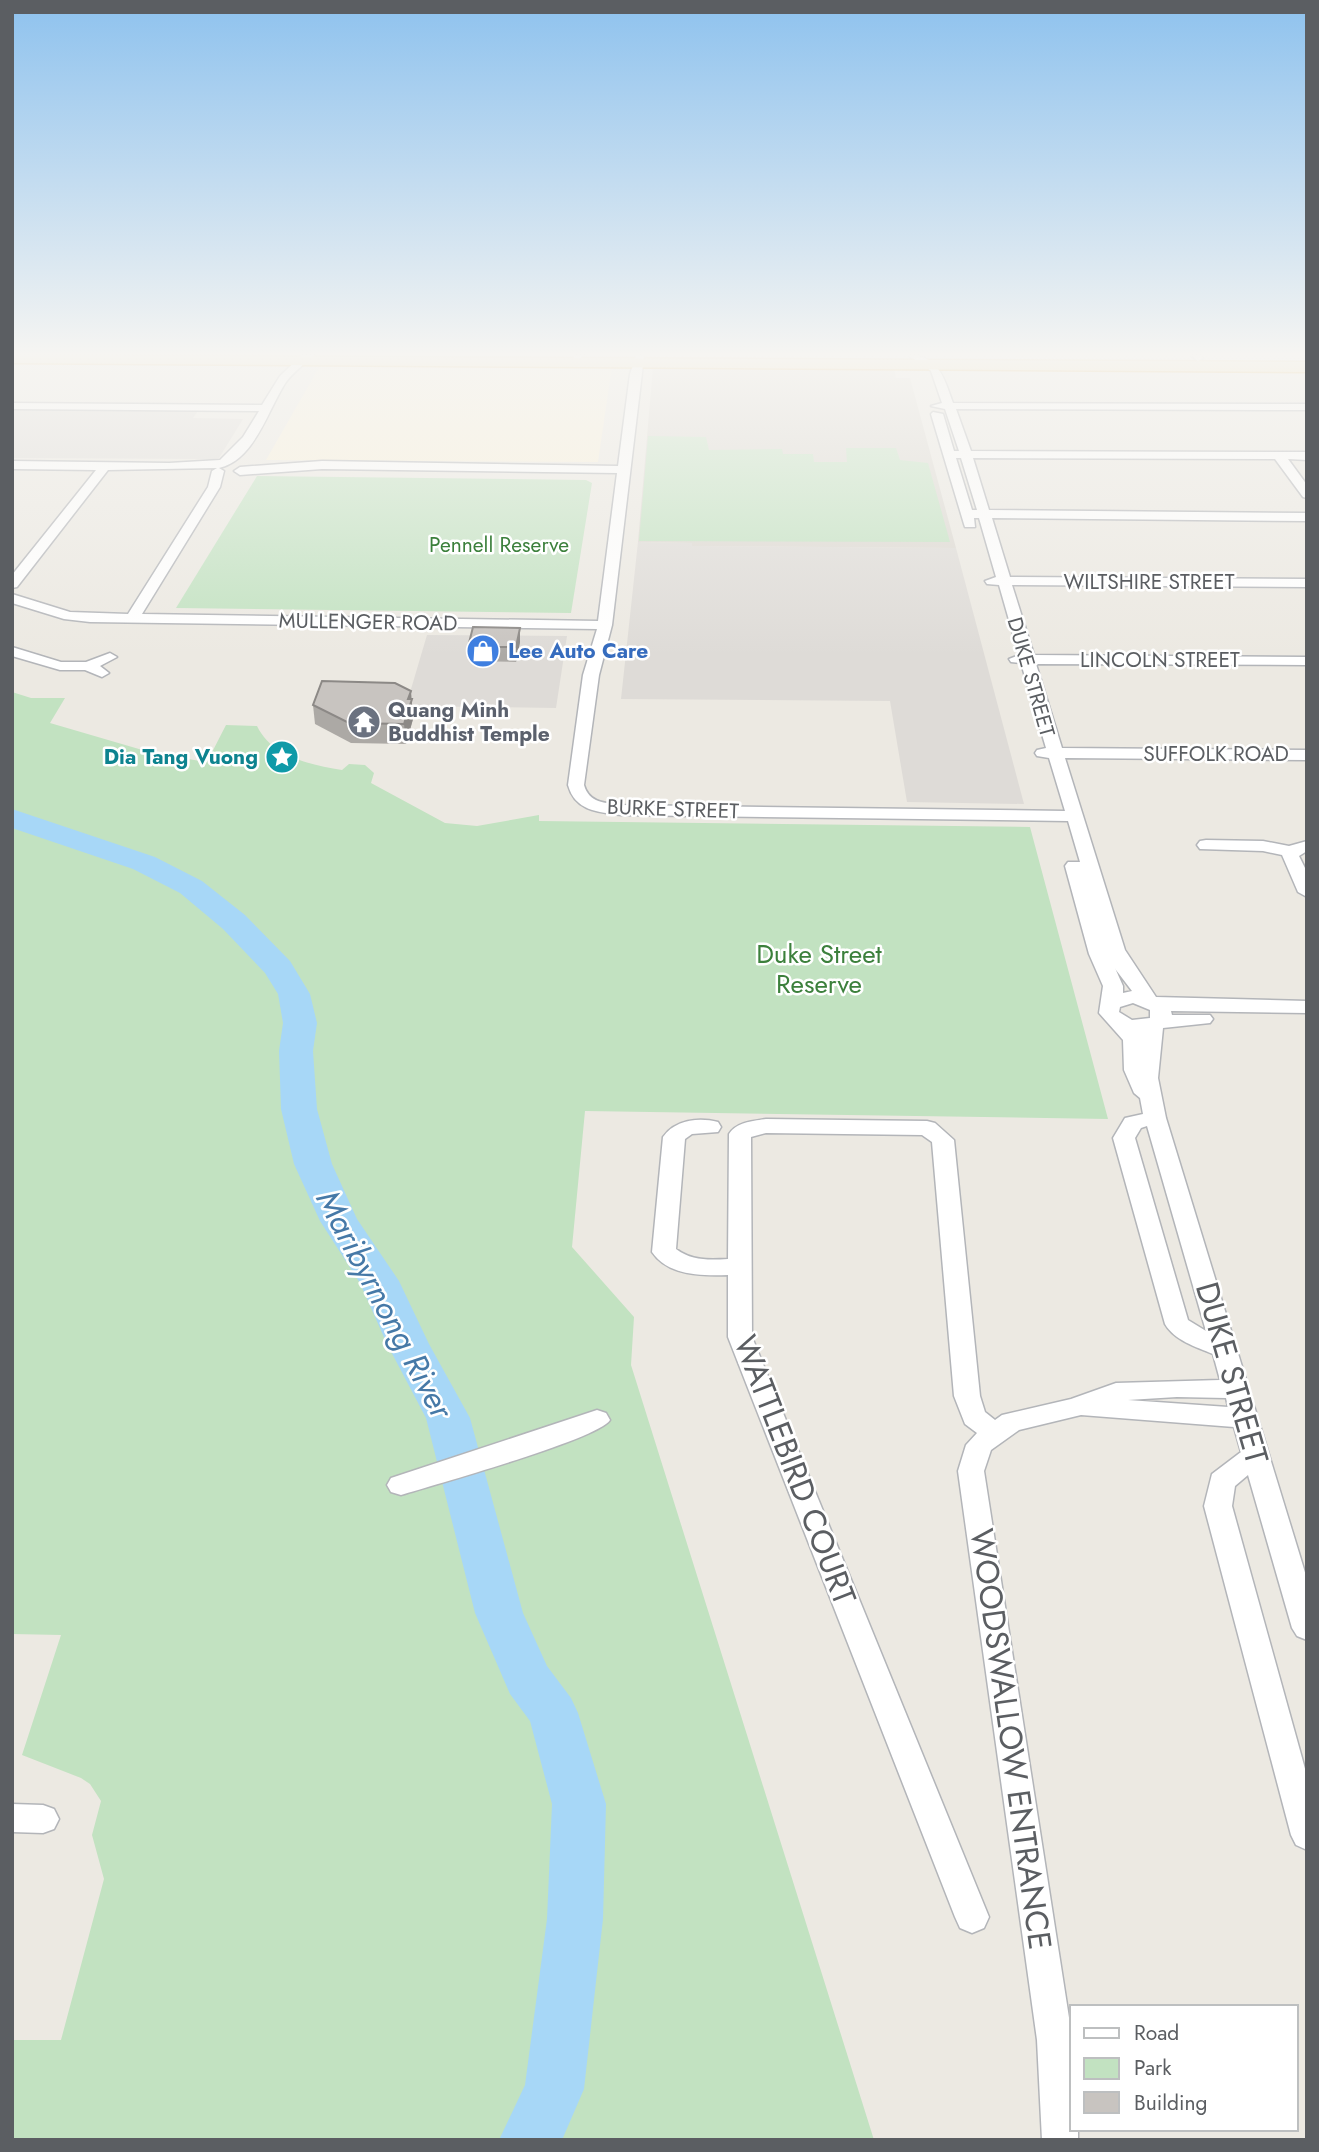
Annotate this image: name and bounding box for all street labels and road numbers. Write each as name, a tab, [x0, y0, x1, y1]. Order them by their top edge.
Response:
street label: WILTSHIRE STREET	[1064, 567, 1235, 597]
street label: MULLENGER ROAD	[278, 605, 458, 639]
street label: DUKE STREET	[1000, 614, 1062, 740]
street label: LINCOLN STREET	[1080, 645, 1240, 675]
street label: SUFFOLK ROAD	[1143, 739, 1289, 769]
street label: BURKE STREET	[606, 792, 740, 826]
street label: DUKE STREET	[1184, 1277, 1280, 1470]
street label: WATTLEBIRD COURT	[722, 1329, 868, 1611]
street label: WOODSWALLOW ENTRANCE	[959, 1525, 1063, 1953]

